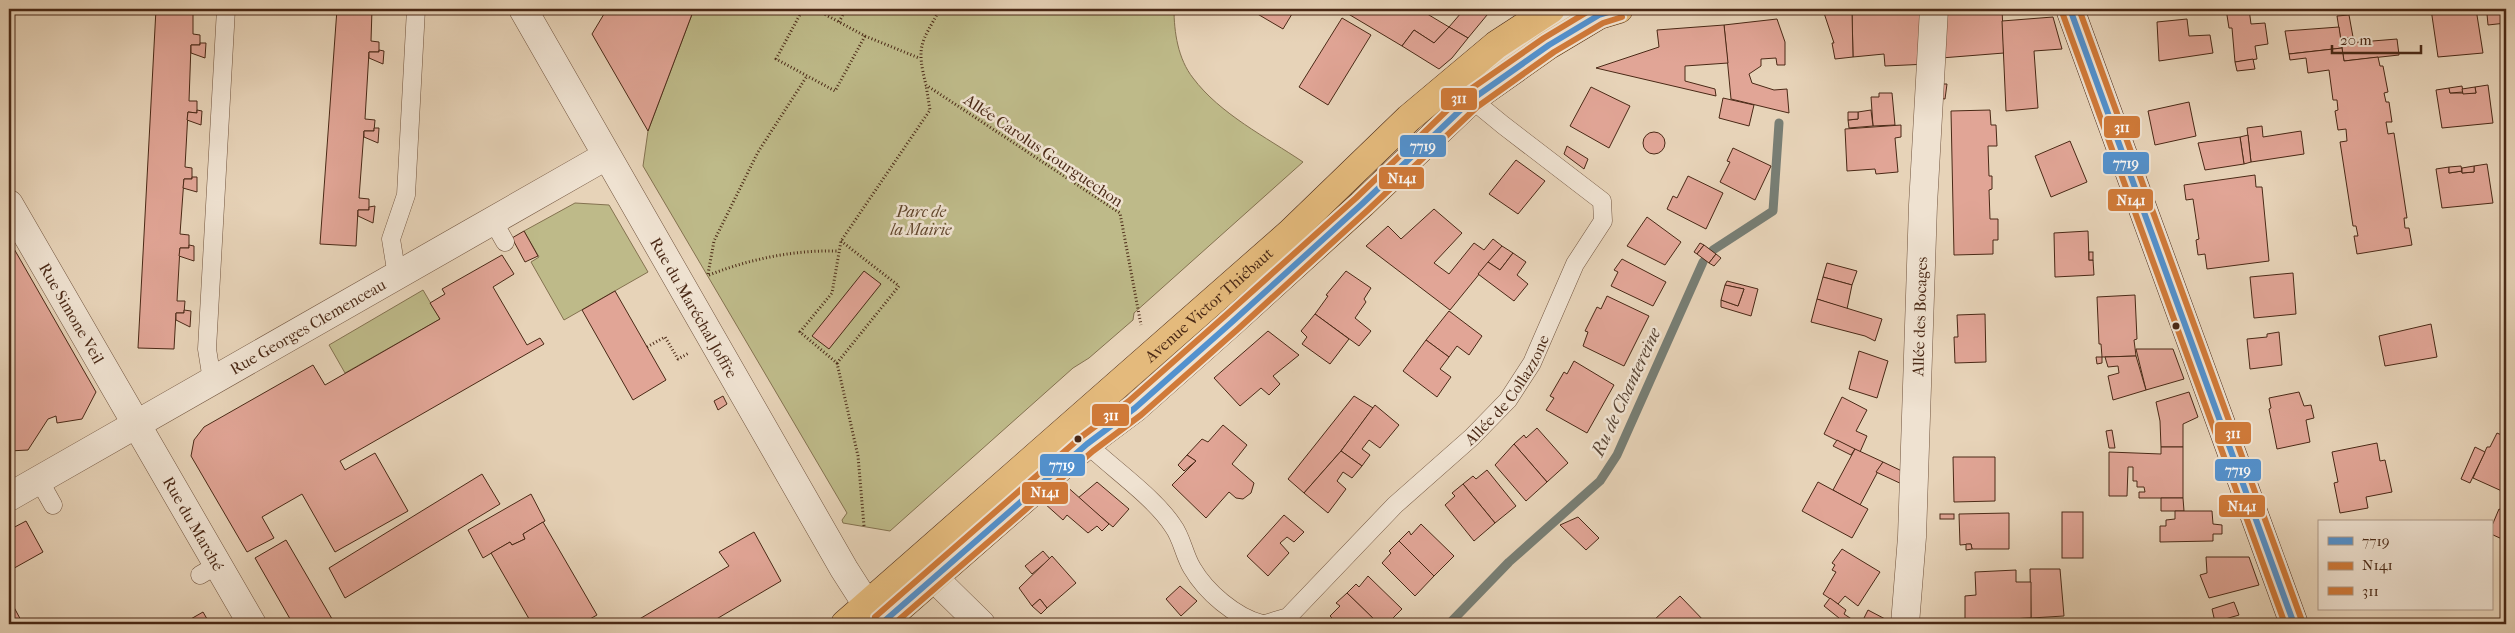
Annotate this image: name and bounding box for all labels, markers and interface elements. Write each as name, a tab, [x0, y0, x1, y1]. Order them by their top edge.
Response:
scale bar	[2332, 22, 2421, 54]
text: 20 m	[2340, 31, 2372, 49]
line badge: 311	[1440, 87, 1478, 111]
street label: Allée Carolus Gourguechon	[960, 89, 1128, 211]
text: 311	[1451, 90, 1467, 107]
line badge: 311	[2103, 115, 2141, 139]
text: 311	[2114, 119, 2130, 136]
line badge: 7719	[1399, 134, 1447, 158]
text: 7719	[1409, 138, 1436, 155]
line badge: 7719	[2102, 151, 2150, 175]
text: 7719	[2112, 155, 2139, 172]
line badge: N141	[1378, 166, 1425, 190]
text: N141	[1388, 170, 1416, 187]
line badge: N141	[2107, 188, 2154, 212]
text: N141	[2117, 192, 2145, 209]
park label: Parc de la Mairie	[890, 202, 952, 239]
street label: Rue du Maréchal Joffre	[646, 234, 741, 381]
street label: Avenue Victor Thiébaut	[1140, 243, 1277, 367]
street label: Allée des Bocages	[1908, 256, 1931, 378]
street label: Rue Simone Veil	[35, 260, 108, 368]
street label: Rue Georges Clemenceau	[226, 275, 389, 379]
unlabelled marker	[2171, 321, 2181, 331]
water label: Ru de Chantereine	[1587, 324, 1666, 460]
street label: Allée de Collazzone	[1460, 332, 1553, 450]
line badge: 311	[1091, 403, 1130, 427]
text: 311	[1103, 407, 1119, 424]
line badge: 311	[2214, 421, 2252, 445]
text: 311	[2225, 425, 2241, 442]
unlabelled marker	[1073, 434, 1083, 444]
line badge: 7719	[1039, 453, 1086, 477]
text: 7719	[1048, 457, 1075, 474]
line badge: 7719	[2214, 458, 2262, 482]
text: 7719	[2224, 462, 2251, 479]
street label: Rue du Marché	[159, 473, 228, 574]
line badge: N141	[1021, 481, 1069, 505]
text: N141	[1031, 484, 1059, 501]
line badge: N141	[2218, 494, 2266, 518]
text: N141	[2228, 498, 2256, 515]
legend	[2318, 520, 2492, 610]
text: 7719	[2362, 532, 2390, 550]
text: N141	[2362, 556, 2393, 574]
text: 311	[2362, 582, 2379, 600]

